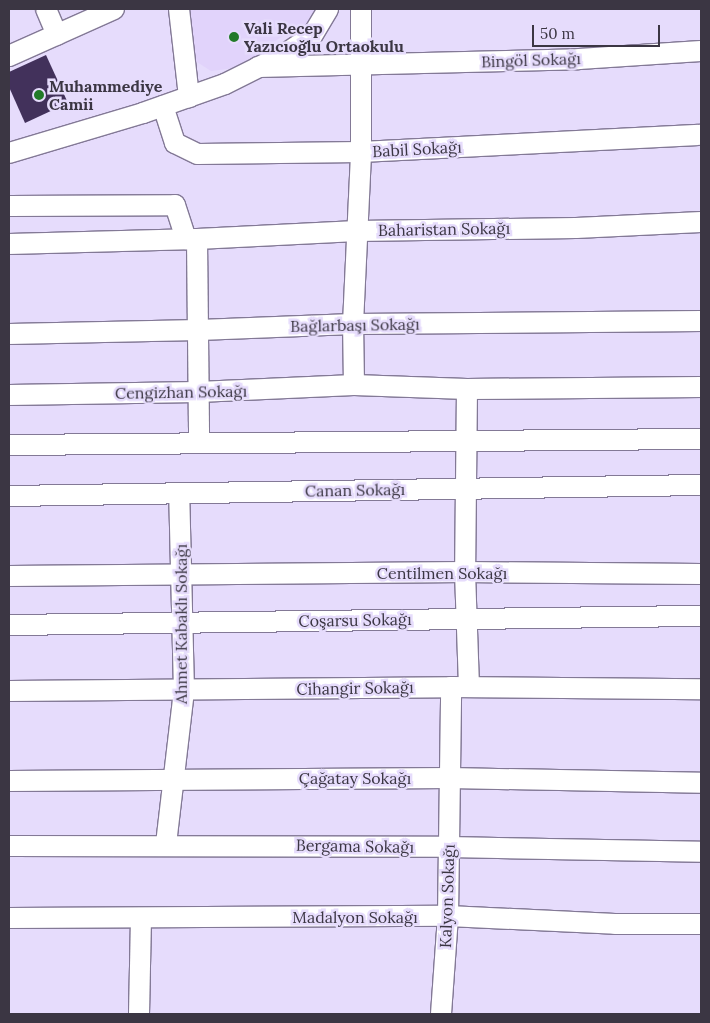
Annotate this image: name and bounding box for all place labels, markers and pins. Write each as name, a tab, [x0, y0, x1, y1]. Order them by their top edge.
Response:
place label: Vali Recep Yazıcıoğlu Ortaokulu	[244, 18, 404, 56]
marker: Vali Recep Yazıcıoğlu Ortaokulu	[228, 31, 240, 43]
place label: Muhammediye Camii	[49, 76, 162, 114]
marker: Muhammediye Camii	[33, 89, 45, 101]

